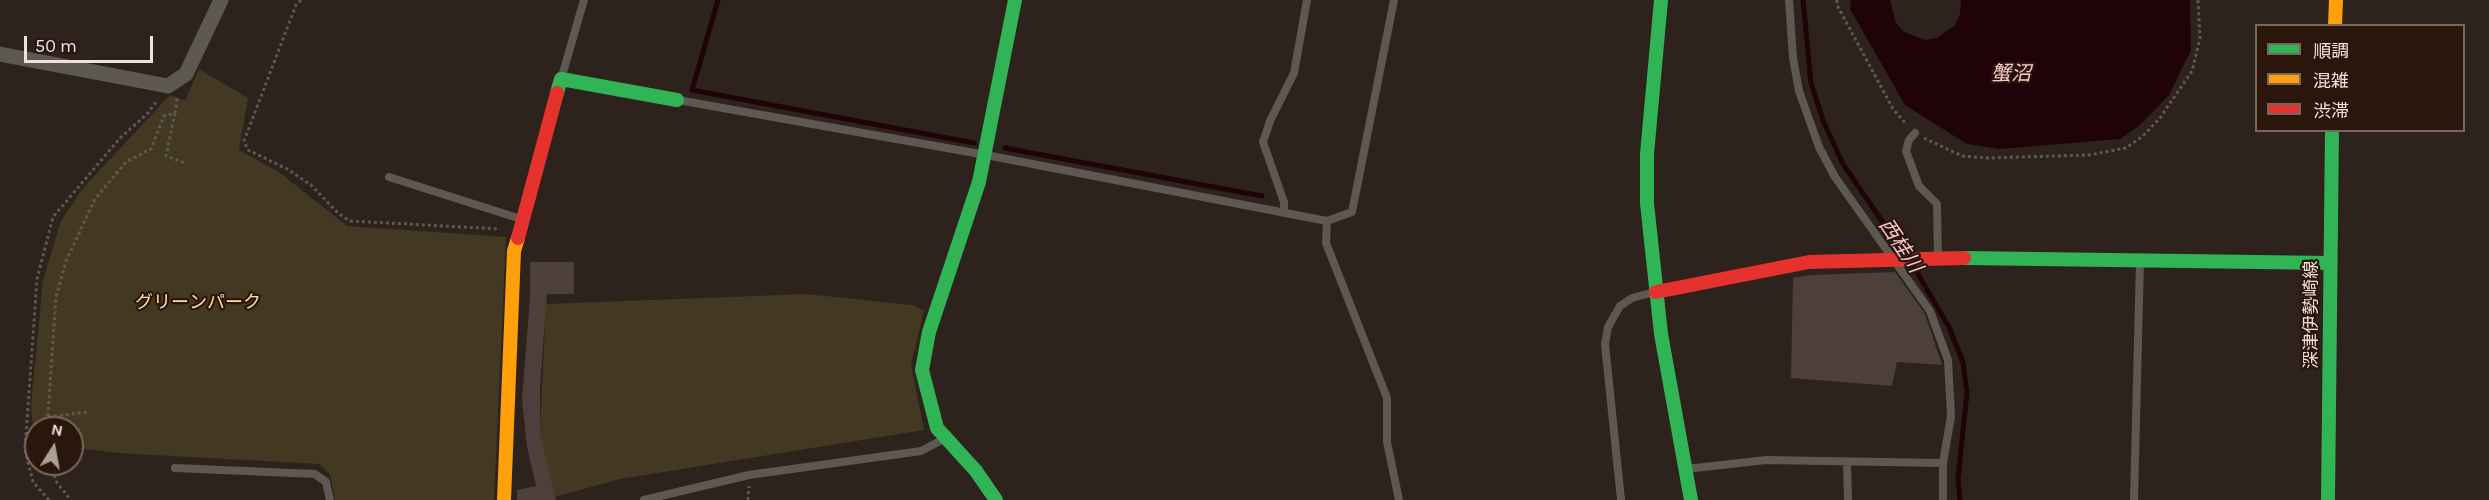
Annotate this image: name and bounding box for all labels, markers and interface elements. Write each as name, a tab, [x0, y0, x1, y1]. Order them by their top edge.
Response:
scale bar	[27, 24, 156, 62]
legend	[2255, 24, 2465, 132]
text: 50 m	[35, 35, 77, 57]
text: 順調	[2313, 40, 2349, 62]
water label: 蟹沼	[1991, 62, 2031, 86]
text: 混雑	[2313, 70, 2349, 92]
text: 渋滞	[2313, 100, 2349, 122]
water label: 西桂川	[1873, 214, 1927, 278]
street label: 深津伊勢崎線	[2301, 261, 2323, 369]
park label: グリーンパーク	[135, 292, 261, 314]
north arrow	[24, 416, 84, 476]
text: N	[50, 419, 65, 440]

